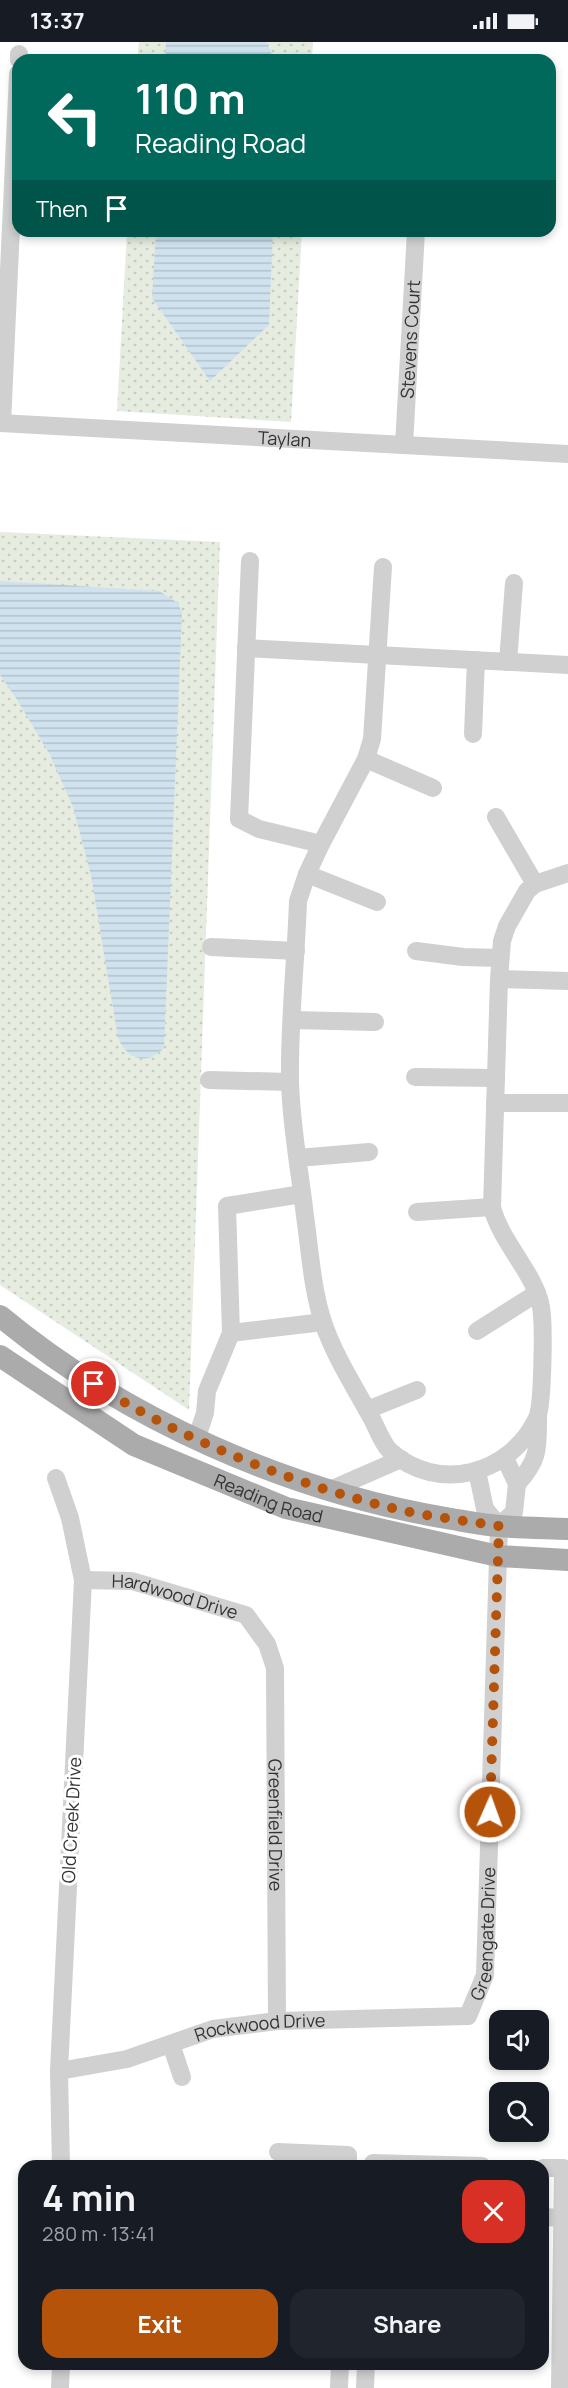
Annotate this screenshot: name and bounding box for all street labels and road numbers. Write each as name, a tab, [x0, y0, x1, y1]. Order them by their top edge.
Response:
street label: Stevens Court	[395, 279, 425, 399]
street label: Taylan	[257, 425, 312, 452]
street label: Reading Road	[211, 1468, 325, 1528]
street label: Hardwood Drive	[111, 1569, 241, 1624]
street label: Old Creek Drive	[56, 1756, 86, 1884]
street label: Greenfield Drive	[264, 1759, 288, 1891]
street label: Greengate Drive	[464, 1867, 500, 2004]
street label: Rockwood Drive	[191, 2008, 326, 2047]

